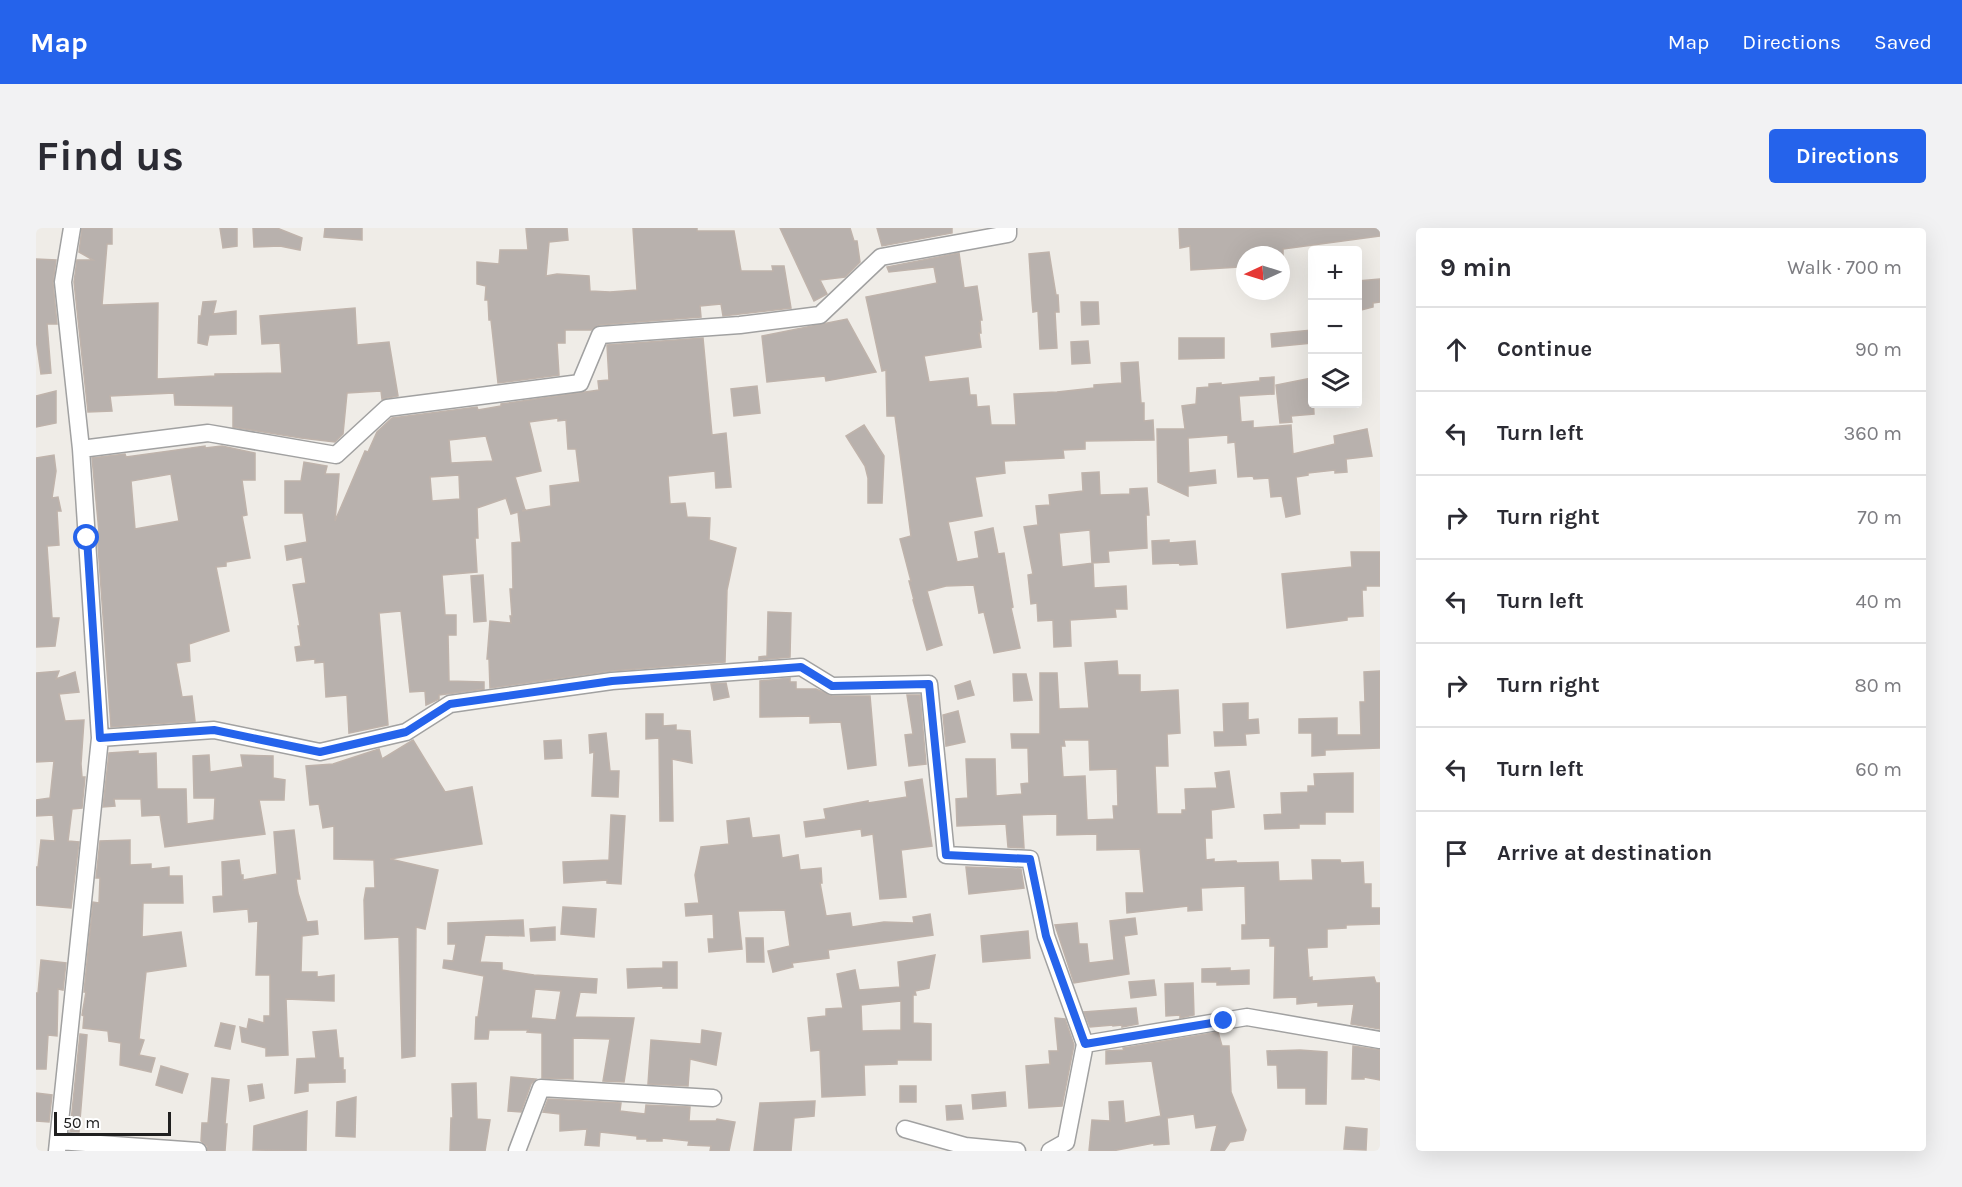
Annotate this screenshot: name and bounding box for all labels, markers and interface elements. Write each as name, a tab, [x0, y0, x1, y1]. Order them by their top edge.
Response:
text: Map	[30, 26, 88, 59]
text: Map	[1668, 30, 1709, 54]
text: Directions	[1742, 30, 1841, 54]
text: Saved	[1874, 30, 1932, 54]
button: Directions	[1769, 129, 1926, 183]
text: Find us	[36, 131, 184, 181]
north arrow	[1236, 246, 1290, 300]
map controls	[1308, 246, 1362, 408]
button: +	[1308, 246, 1362, 300]
text: 9 min	[1440, 252, 1512, 283]
text: Walk · 700 m	[1787, 256, 1902, 279]
button: −	[1308, 300, 1362, 354]
icon: ahead	[1440, 333, 1473, 366]
text: Continue	[1497, 336, 1592, 362]
text: 90 m	[1855, 338, 1902, 361]
button: layers	[1308, 354, 1362, 408]
icon: left	[1440, 417, 1473, 450]
text: Turn left	[1497, 420, 1584, 446]
text: 360 m	[1843, 422, 1902, 445]
icon: right	[1440, 501, 1473, 534]
text: Turn right	[1497, 504, 1600, 530]
text: 70 m	[1857, 506, 1902, 529]
route start	[73, 524, 99, 550]
icon: left	[1440, 585, 1473, 618]
text: Turn left	[1497, 588, 1584, 614]
text: 40 m	[1856, 590, 1902, 613]
icon: right	[1440, 669, 1473, 702]
text: Turn right	[1497, 672, 1600, 698]
text: 80 m	[1854, 674, 1902, 697]
icon: left	[1440, 753, 1473, 786]
text: Turn left	[1497, 756, 1584, 782]
text: 60 m	[1855, 758, 1902, 781]
icon: arrive	[1440, 837, 1473, 870]
text: Arrive at destination	[1497, 840, 1712, 866]
route end	[1210, 1007, 1236, 1033]
scale bar	[54, 1109, 171, 1136]
text: 50 m	[63, 1113, 100, 1132]

